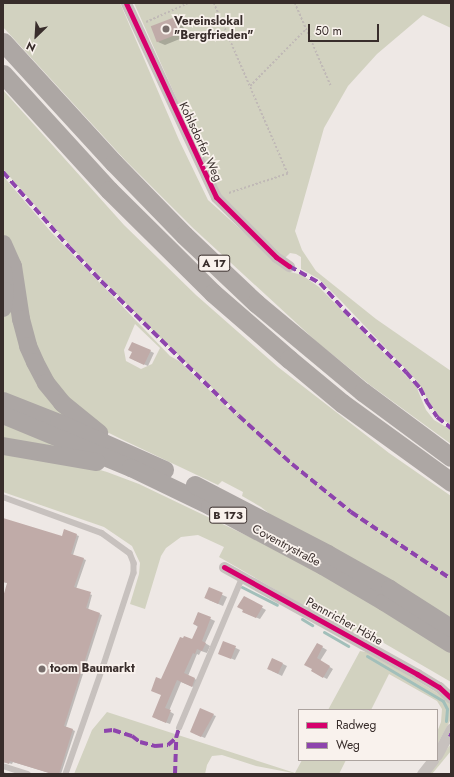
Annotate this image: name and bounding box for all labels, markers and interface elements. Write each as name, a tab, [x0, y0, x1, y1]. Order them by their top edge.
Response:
place label: Vereinslokal "Bergfrieden"	[174, 15, 253, 43]
north arrow	[16, 16, 56, 56]
scale bar	[310, 16, 381, 42]
text: 50 m	[315, 22, 342, 40]
marker: Vereinslokal "Bergfrieden"	[161, 24, 171, 34]
text: N	[24, 38, 38, 56]
street label: Kohlsdorfer Weg	[175, 100, 225, 184]
road number: A 17	[198, 254, 230, 272]
road number: B 173	[209, 506, 247, 524]
street label: Coventrystraße	[249, 522, 323, 570]
street label: Pennricher Höhe	[303, 595, 385, 649]
place label: toom Baumarkt	[50, 662, 135, 676]
marker: toom Baumarkt	[37, 664, 47, 674]
legend	[298, 709, 438, 761]
text: Radweg	[336, 716, 376, 734]
text: Weg	[336, 736, 360, 754]

